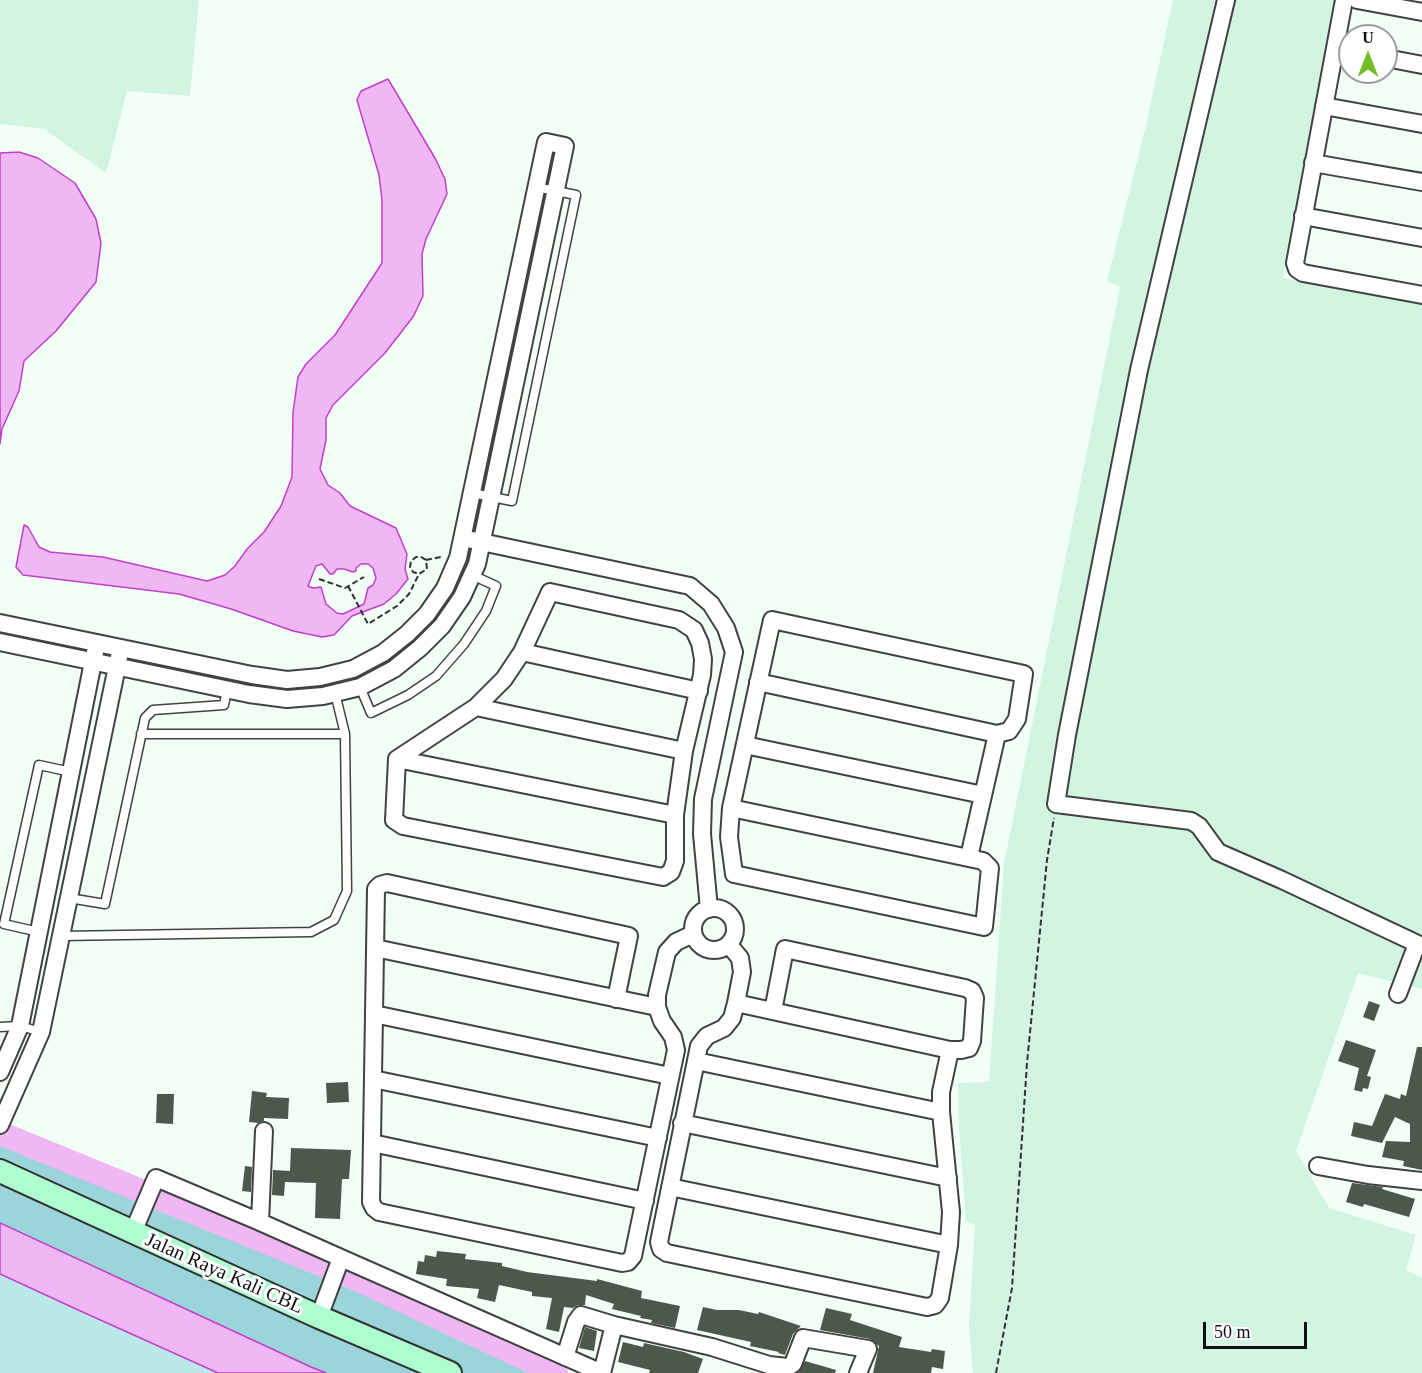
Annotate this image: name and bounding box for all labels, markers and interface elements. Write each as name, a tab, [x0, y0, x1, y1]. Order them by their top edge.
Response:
north arrow	[1338, 24, 1398, 84]
text: U	[1362, 29, 1374, 46]
street label: Jalan Raya Kali CBL	[141, 1228, 307, 1320]
scale bar	[1206, 1310, 1310, 1348]
text: 50 m	[1214, 1322, 1251, 1342]

